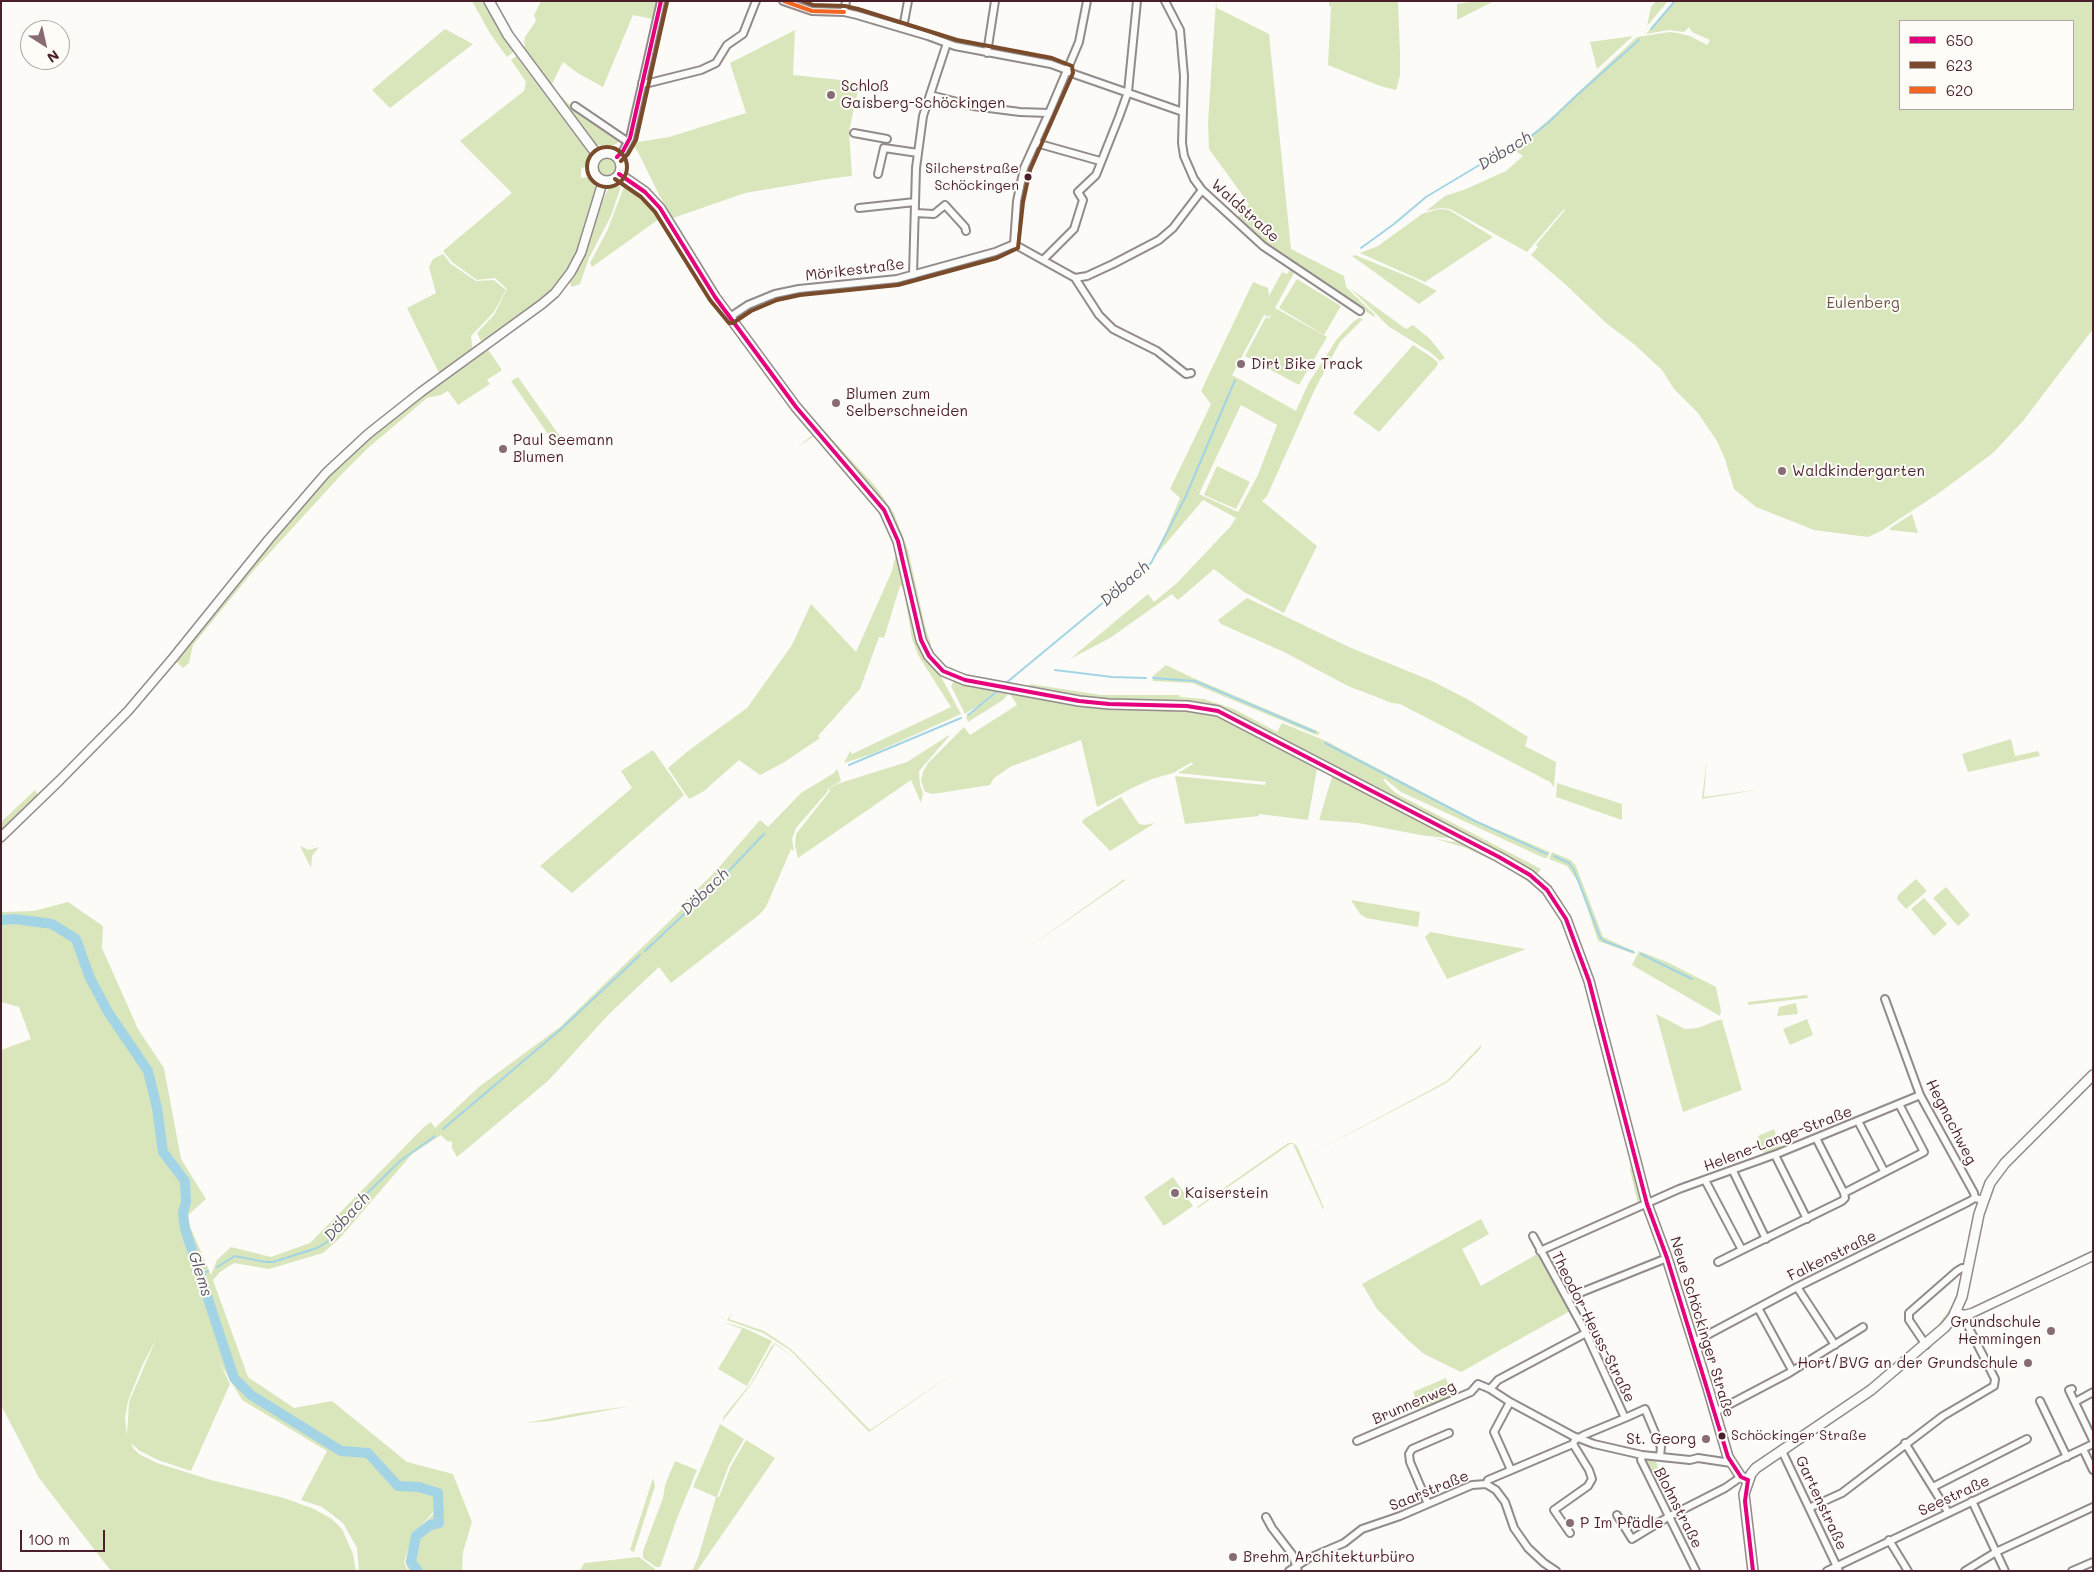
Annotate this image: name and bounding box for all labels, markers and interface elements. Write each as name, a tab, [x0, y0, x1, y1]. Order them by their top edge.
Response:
north arrow	[20, 20, 70, 70]
legend	[1899, 20, 2074, 110]
text: 650	[1946, 30, 1973, 50]
text: N	[44, 46, 63, 68]
text: 623	[1946, 55, 1972, 75]
place label: Schloß Gaisberg-Schöckingen	[841, 77, 1005, 112]
text: 620	[1946, 80, 1973, 100]
marker: Schloß Gaisberg-Schöckingen	[825, 89, 837, 101]
water label: Döbach	[1475, 128, 1535, 174]
place label: Silcherstraße Schöckingen	[925, 161, 1019, 193]
marker: Silcherstraße Schöckingen	[1023, 172, 1033, 182]
street label: Waldstraße	[1207, 176, 1283, 246]
street label: Mörikestraße	[804, 255, 906, 285]
park label: Eulenberg	[1826, 294, 1900, 312]
place label: Dirt Bike Track	[1251, 355, 1363, 373]
marker: Dirt Bike Track	[1235, 358, 1247, 370]
place label: Blumen zum Selberschneiden	[846, 385, 968, 420]
marker: Blumen zum Selberschneiden	[830, 397, 842, 409]
place label: Paul Seemann Blumen	[513, 431, 613, 466]
marker: Paul Seemann Blumen	[497, 443, 509, 455]
place label: Waldkindergarten	[1792, 462, 1925, 480]
marker: Waldkindergarten	[1776, 465, 1788, 477]
water label: Döbach	[1096, 557, 1154, 611]
water label: Döbach	[677, 865, 733, 919]
street label: Hegnachweg	[1922, 1076, 1980, 1168]
street label: Helene-Lange-Straße	[1701, 1102, 1855, 1176]
place label: Kaiserstein	[1185, 1184, 1268, 1202]
marker: Kaiserstein	[1169, 1187, 1181, 1199]
water label: Döbach	[320, 1189, 374, 1245]
street label: Falkenstraße	[1785, 1227, 1879, 1285]
street label: Neue Schöckinger Straße	[1666, 1234, 1738, 1420]
street label: Theodor-Heuss-Straße	[1547, 1248, 1639, 1406]
water label: Glems	[184, 1249, 216, 1299]
place label: Grundschule Hemmingen	[1951, 1313, 2041, 1348]
marker: Grundschule Hemmingen	[2045, 1325, 2057, 1337]
place label: Hort/BVG an der Grundschule	[1797, 1354, 2018, 1372]
marker: Hort/BVG an der Grundschule	[2022, 1357, 2034, 1369]
street label: Brunnenweg	[1370, 1377, 1458, 1429]
place label: Schöckinger Straße	[1731, 1428, 1867, 1444]
place label: St. Georg	[1626, 1430, 1696, 1448]
marker: Schöckinger Straße	[1717, 1431, 1727, 1441]
marker: St. Georg	[1700, 1433, 1712, 1445]
street label: Gartenstraße	[1791, 1453, 1851, 1553]
street label: Blohnstraße	[1650, 1465, 1706, 1551]
street label: Saarstraße	[1387, 1467, 1471, 1515]
street label: Seestraße	[1915, 1472, 1993, 1520]
place label: P Im Pfädle	[1580, 1514, 1664, 1532]
marker: P Im Pfädle	[1564, 1517, 1576, 1529]
scale bar	[22, 1520, 108, 1552]
text: 100 m	[28, 1529, 70, 1549]
place label: Brehm Architekturbüro	[1243, 1548, 1414, 1566]
marker: Brehm Architekturbüro	[1227, 1551, 1239, 1563]

